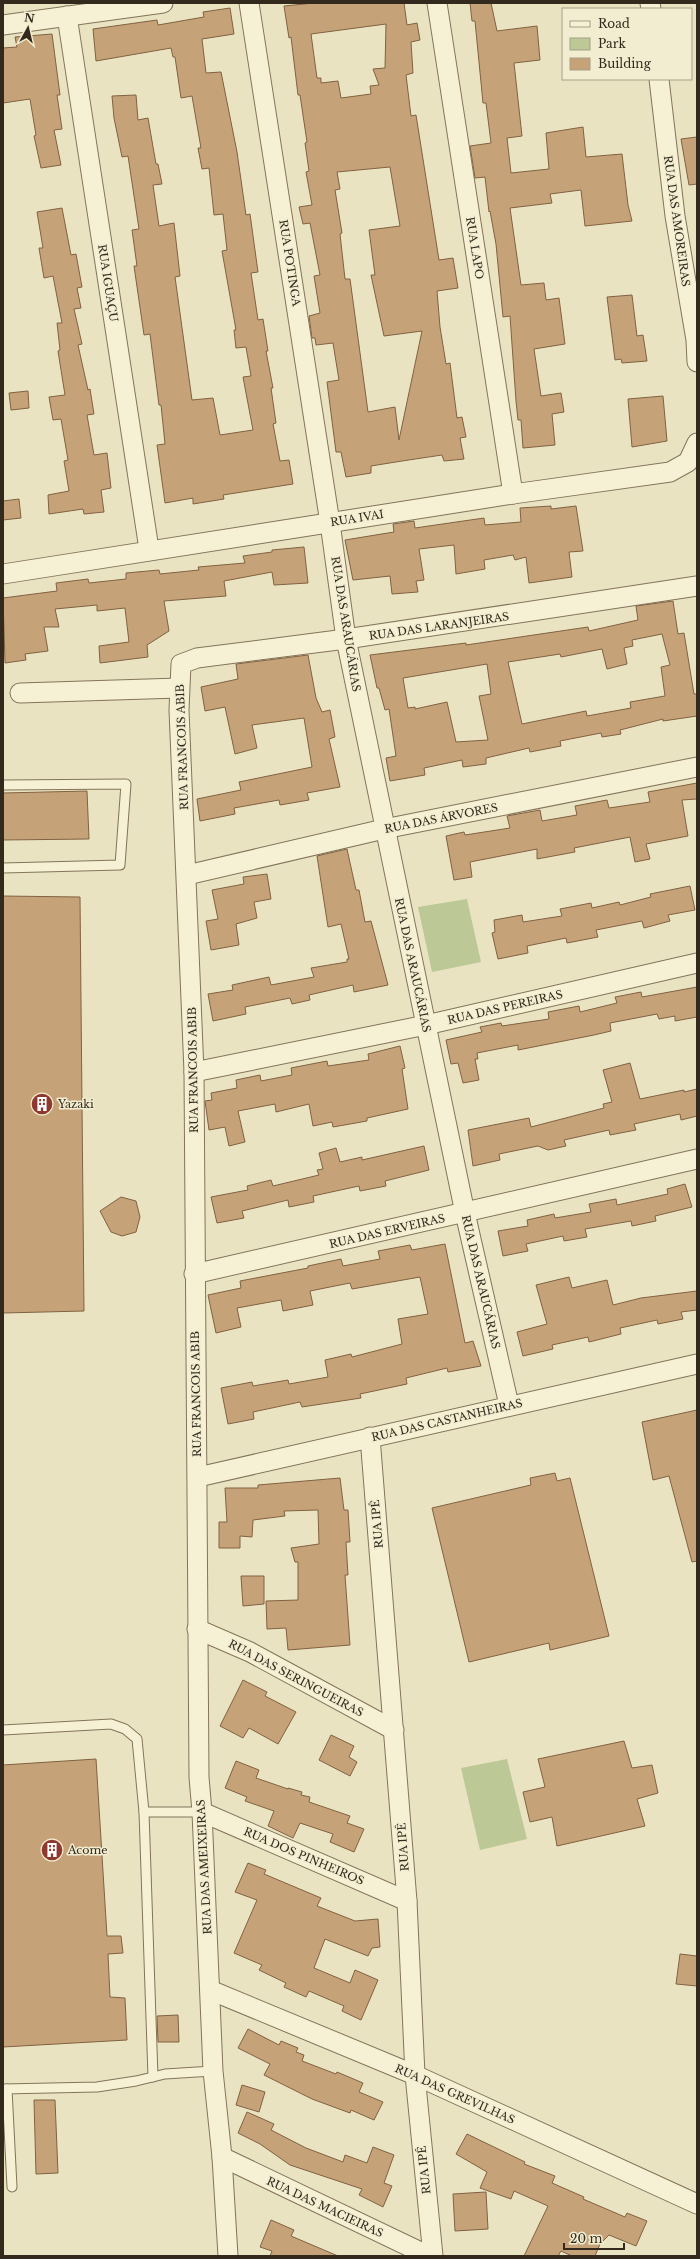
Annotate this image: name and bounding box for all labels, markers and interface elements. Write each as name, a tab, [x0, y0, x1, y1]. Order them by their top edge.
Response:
north arrow	[8, 8, 48, 48]
legend	[562, 8, 692, 80]
text: N	[23, 10, 36, 26]
text: Road	[598, 16, 630, 31]
text: Park	[598, 36, 626, 51]
text: Building	[598, 56, 652, 71]
street label: RUA DAS AMOREIRAS	[661, 154, 693, 288]
street label: RUA LAPO	[463, 216, 487, 280]
street label: RUA POTINGA	[276, 219, 304, 308]
street label: RUA IGUAÇU	[95, 243, 121, 323]
street label: RUA IVAI	[329, 507, 385, 529]
street label: RUA DAS ARAUCÁRIAS	[328, 555, 364, 693]
street label: RUA DAS LARANJEIRAS	[368, 609, 510, 643]
street label: RUA FRANCOIS ABIB	[173, 684, 191, 810]
street label: RUA DAS ÁRVORES	[383, 800, 499, 836]
street label: RUA DAS ARAUCÁRIAS	[392, 896, 434, 1034]
street label: RUA DAS PEREIRAS	[446, 987, 564, 1027]
street label: RUA FRANCOIS ABIB	[185, 1007, 201, 1133]
building icon: Yazaki	[29, 1091, 55, 1117]
place label: Yazaki	[57, 1097, 94, 1111]
street label: RUA DAS ERVEIRAS	[328, 1211, 446, 1251]
street label: RUA DAS ARAUCÁRIAS	[459, 1214, 503, 1350]
street label: RUA FRANCOIS ABIB	[188, 1331, 204, 1457]
street label: RUA DAS CASTANHEIRAS	[370, 1396, 524, 1444]
street label: RUA IPÊ	[368, 1499, 386, 1549]
street label: RUA DAS SERINGUEIRAS	[226, 1636, 366, 1720]
street label: RUA DAS AMEIXEIRAS	[193, 1799, 215, 1935]
street label: RUA IPÊ	[394, 1822, 412, 1872]
street label: RUA DOS PINHEIROS	[242, 1824, 366, 1888]
building icon: Acome	[39, 1837, 65, 1863]
place label: Acome	[67, 1843, 108, 1857]
street label: RUA DAS GREVILHAS	[393, 2061, 517, 2127]
street label: RUA IPÊ	[414, 2145, 434, 2195]
street label: RUA DAS MACIEIRAS	[264, 2174, 386, 2240]
scale bar	[564, 2225, 624, 2251]
text: 20 m	[570, 2231, 602, 2246]

